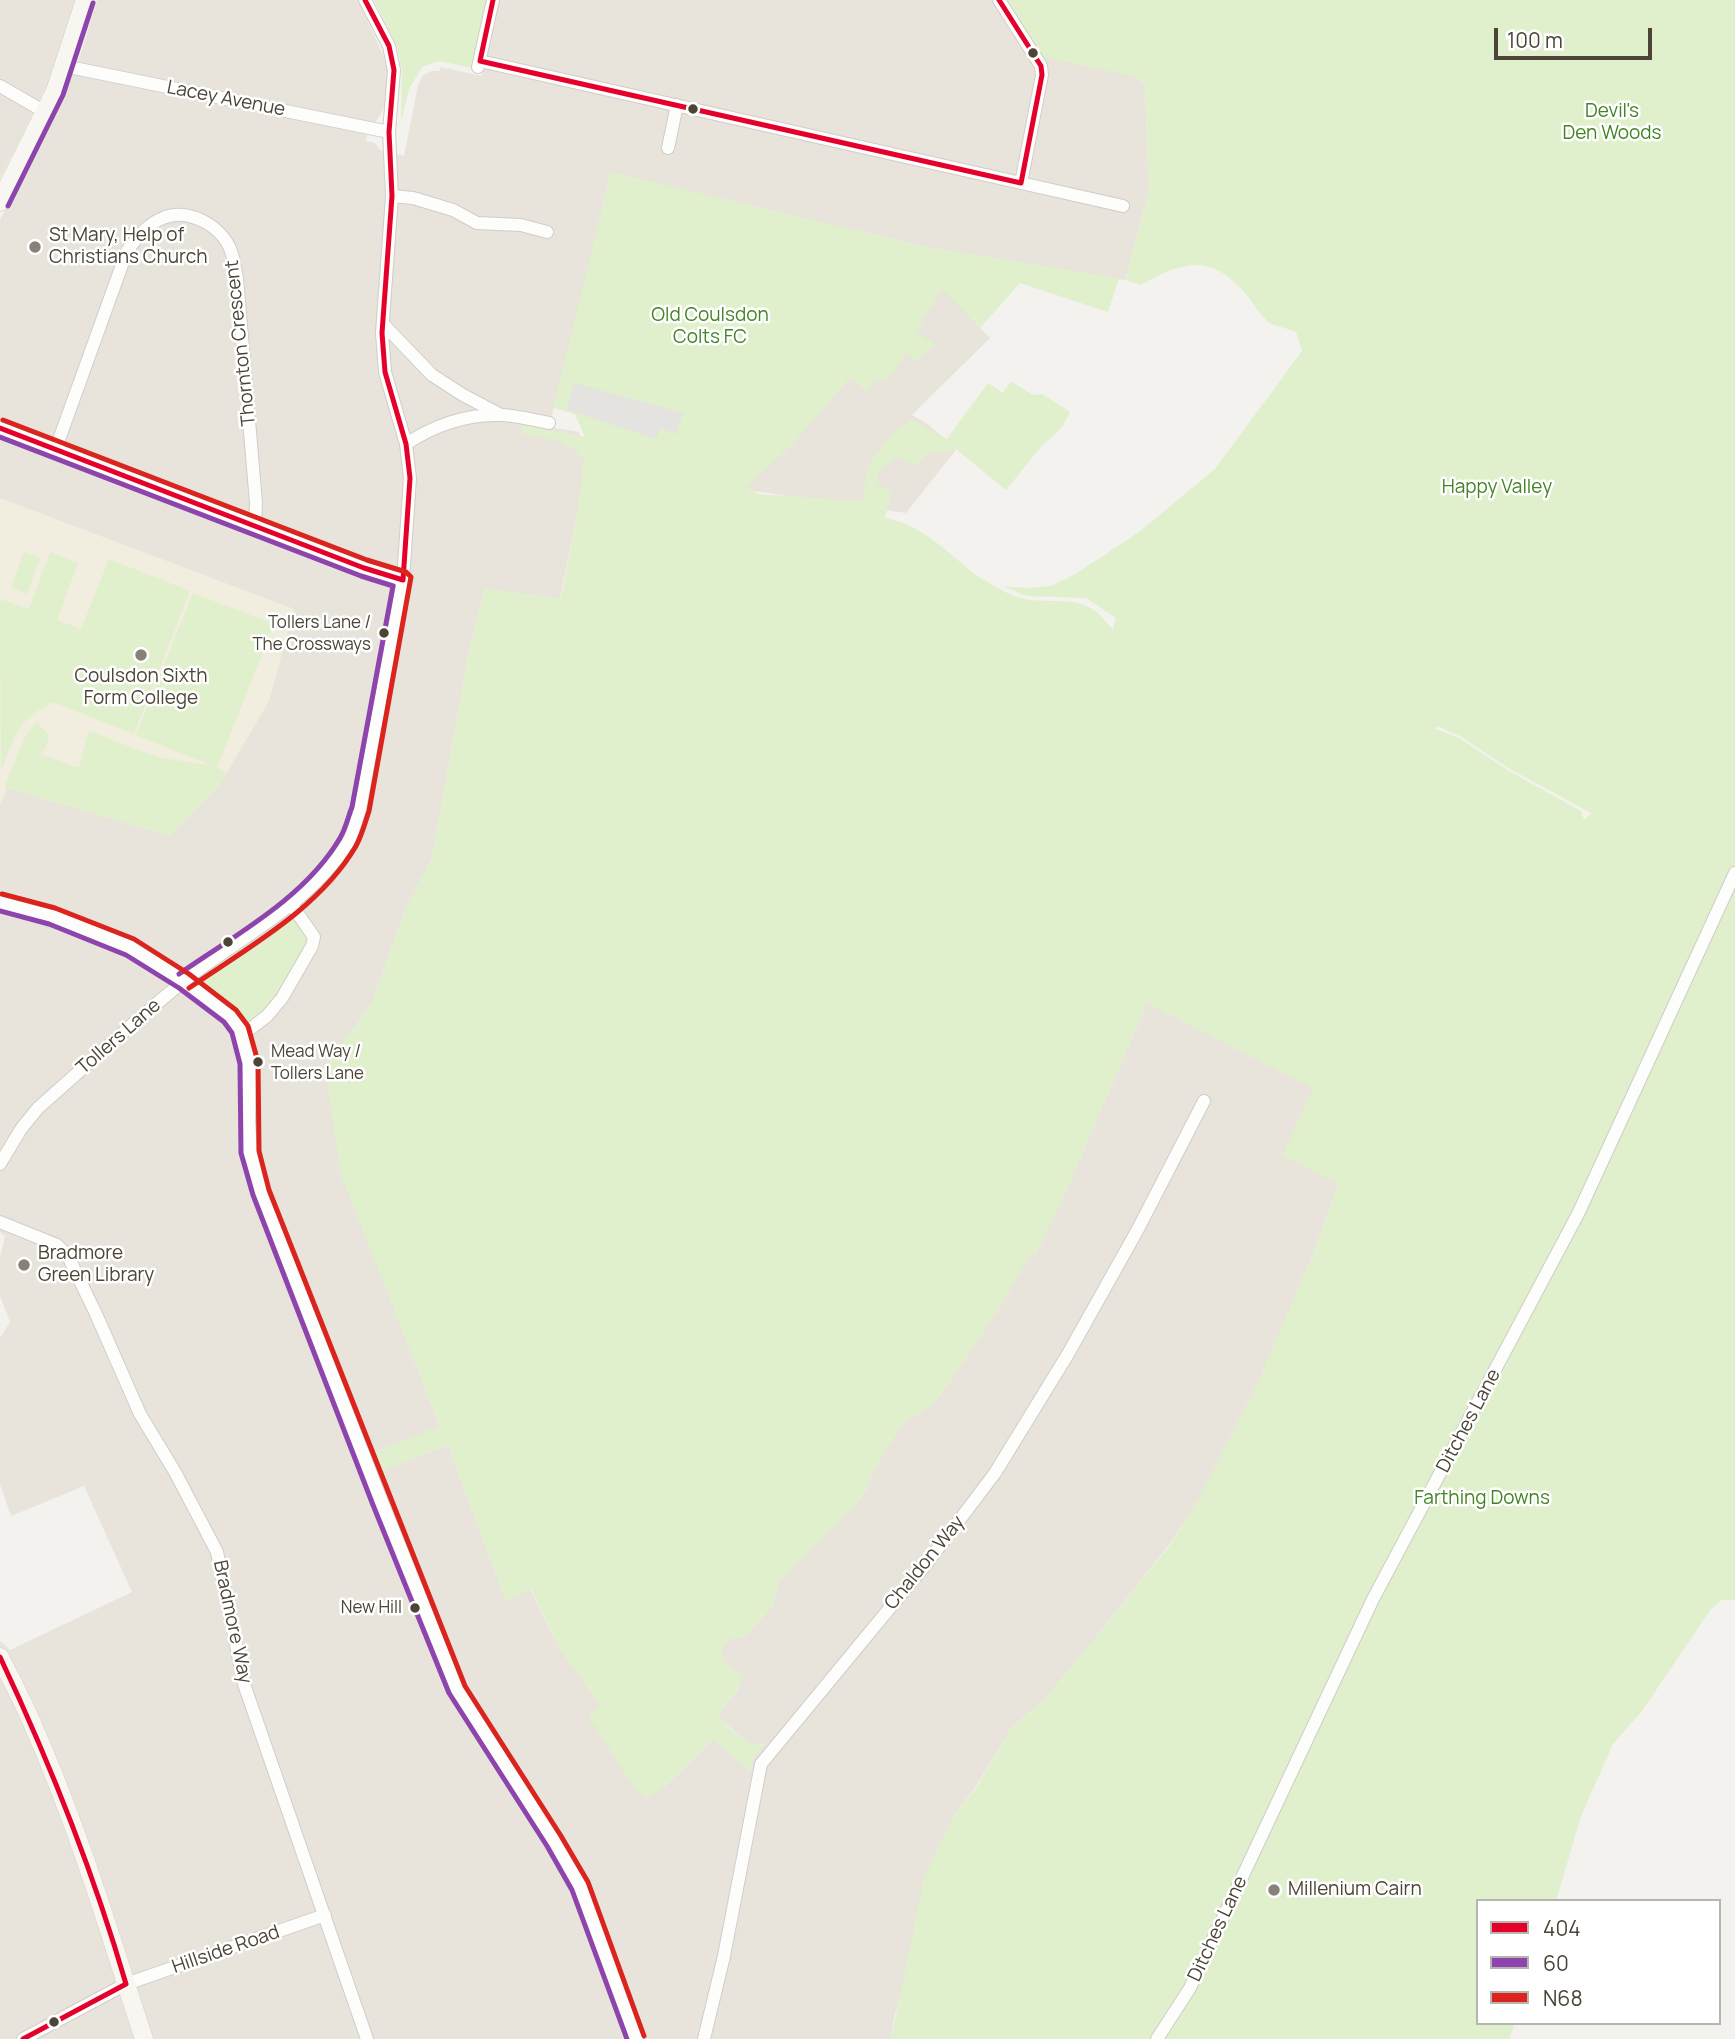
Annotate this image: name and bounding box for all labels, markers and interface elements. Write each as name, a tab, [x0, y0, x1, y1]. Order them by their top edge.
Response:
scale bar	[1497, 14, 1654, 58]
text: 100 m	[1507, 26, 1563, 54]
unlabelled marker	[1026, 46, 1040, 60]
street label: Lacey Avenue	[165, 76, 287, 122]
park label: Devil's Den Woods	[1562, 101, 1662, 145]
unlabelled marker	[686, 102, 700, 116]
place label: St Mary, Help of Christians Church	[49, 225, 207, 269]
marker: St Mary, Help of Christians Church	[27, 239, 43, 255]
street label: Thornton Crescent	[221, 259, 261, 427]
park label: Old Coulsdon Colts FC	[651, 305, 769, 349]
park label: Happy Valley	[1442, 477, 1552, 499]
place label: Tollers Lane / The Crossways	[252, 613, 371, 653]
marker: Tollers Lane / The Crossways	[377, 626, 391, 640]
marker: Coulsdon Sixth Form College	[133, 647, 149, 663]
place label: Coulsdon Sixth Form College	[74, 666, 208, 710]
unlabelled marker	[221, 935, 235, 949]
street label: Tollers Lane	[72, 994, 166, 1080]
place label: Mead Way / Tollers Lane	[271, 1042, 364, 1082]
marker: Mead Way / Tollers Lane	[251, 1055, 265, 1069]
place label: Bradmore Green Library	[38, 1243, 154, 1287]
marker: Bradmore Green Library	[16, 1257, 32, 1273]
street label: Ditches Lane	[1432, 1365, 1506, 1477]
park label: Farthing Downs	[1414, 1488, 1550, 1510]
street label: Chaldon Way	[880, 1511, 970, 1615]
street label: Bradmore Way	[208, 1558, 256, 1686]
place label: New Hill	[341, 1598, 402, 1618]
marker: New Hill	[408, 1601, 422, 1615]
street label: Ditches Lane	[1184, 1873, 1252, 1985]
place label: Millenium Cairn	[1288, 1879, 1422, 1901]
marker: Millenium Cairn	[1266, 1882, 1282, 1898]
legend	[1476, 1899, 1721, 2025]
text: 404	[1543, 1914, 1581, 1942]
street label: Hillside Road	[169, 1921, 283, 1979]
text: 60	[1543, 1949, 1569, 1977]
text: N68	[1543, 1984, 1583, 2012]
unlabelled marker	[47, 2015, 61, 2029]

